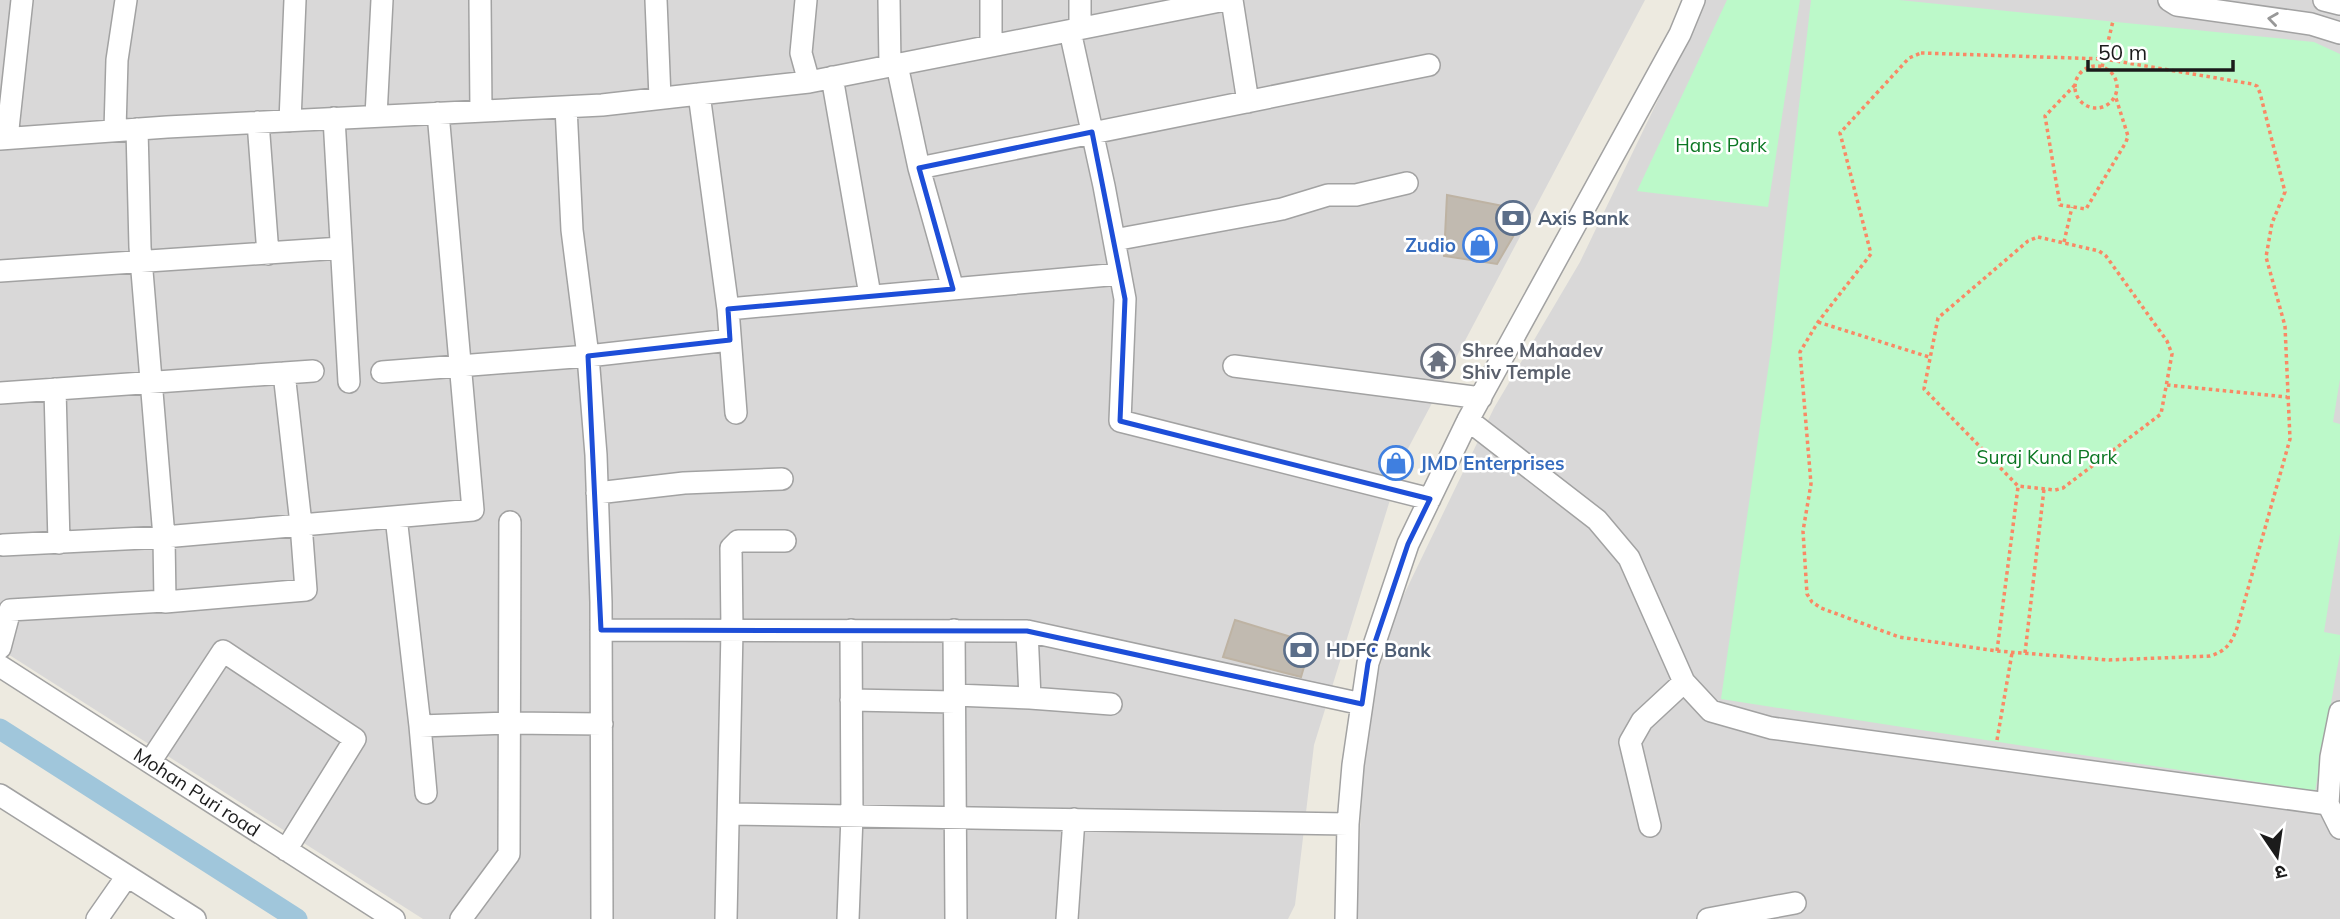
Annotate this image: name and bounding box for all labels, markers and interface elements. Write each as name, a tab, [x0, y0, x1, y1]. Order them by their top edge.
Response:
one-way arrow	[2268, 12, 2279, 27]
scale bar	[2088, 28, 2233, 72]
text: 50 m	[2098, 39, 2147, 65]
park label: Hans Park	[1675, 133, 1767, 157]
bank icon: Axis Bank	[1494, 199, 1532, 237]
place label: Axis Bank	[1538, 206, 1629, 230]
shop icon: Zudio	[1461, 226, 1499, 264]
place label: Zudio	[1405, 233, 1456, 257]
place label: Shree Mahadev Shiv Temple	[1462, 338, 1604, 384]
temple icon: Shree Mahadev Shiv Temple	[1419, 342, 1457, 380]
shop icon: JMD Enterprises	[1377, 444, 1415, 482]
park label: Suraj Kund Park	[1977, 445, 2118, 469]
place label: JMD Enterprises	[1420, 451, 1565, 475]
bank icon: HDFC Bank	[1282, 631, 1320, 669]
place label: HDFC Bank	[1326, 638, 1431, 662]
street label: Mohan Puri road	[129, 742, 265, 842]
north arrow	[2242, 821, 2312, 891]
text: उ	[2272, 860, 2289, 886]

